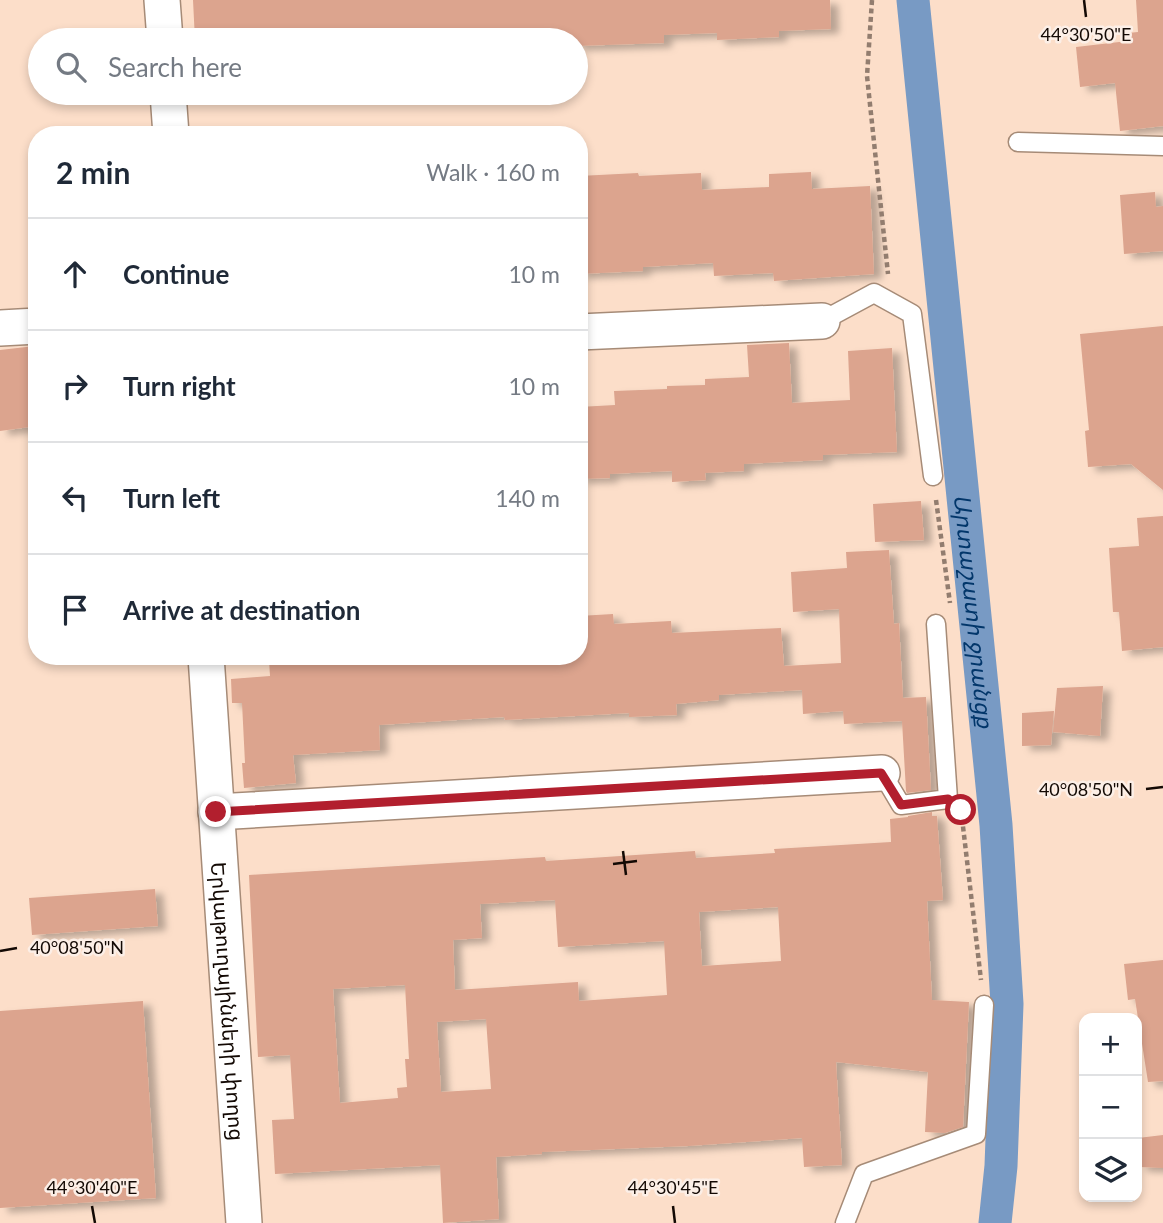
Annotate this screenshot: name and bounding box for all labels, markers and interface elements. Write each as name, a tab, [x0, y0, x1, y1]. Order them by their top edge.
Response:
text: 44°30'50"E	[1041, 23, 1131, 45]
search box	[28, 28, 588, 105]
icon: search	[52, 48, 90, 86]
text: Search here	[108, 51, 242, 83]
text: 2 min	[56, 154, 130, 190]
text: Walk · 160 m	[426, 158, 560, 186]
icon: ahead	[56, 255, 94, 293]
text: Continue	[123, 258, 229, 290]
text: 10 m	[509, 260, 560, 288]
icon: right	[56, 367, 94, 405]
text: Turn right	[123, 370, 236, 402]
text: 10 m	[509, 372, 560, 400]
icon: left	[56, 479, 94, 517]
text: Turn left	[123, 482, 220, 514]
text: 140 m	[495, 484, 560, 512]
water label: Արտաշատի ջրանցք	[949, 493, 1000, 730]
icon: arrive	[56, 591, 94, 629]
text: Arrive at destination	[123, 594, 360, 626]
text: 40°08'50"N	[1039, 778, 1133, 800]
route start	[945, 794, 976, 825]
route end	[200, 796, 231, 827]
street label: Երկաթուղայինների փողոց	[207, 861, 251, 1142]
text: 40°08'50"N	[30, 936, 124, 958]
map controls	[1079, 1013, 1142, 1202]
button: +	[1079, 1013, 1142, 1076]
button: −	[1079, 1076, 1142, 1139]
button: layers	[1079, 1139, 1142, 1202]
text: 44°30'40"E	[47, 1176, 137, 1198]
text: 44°30'45"E	[628, 1176, 718, 1198]

